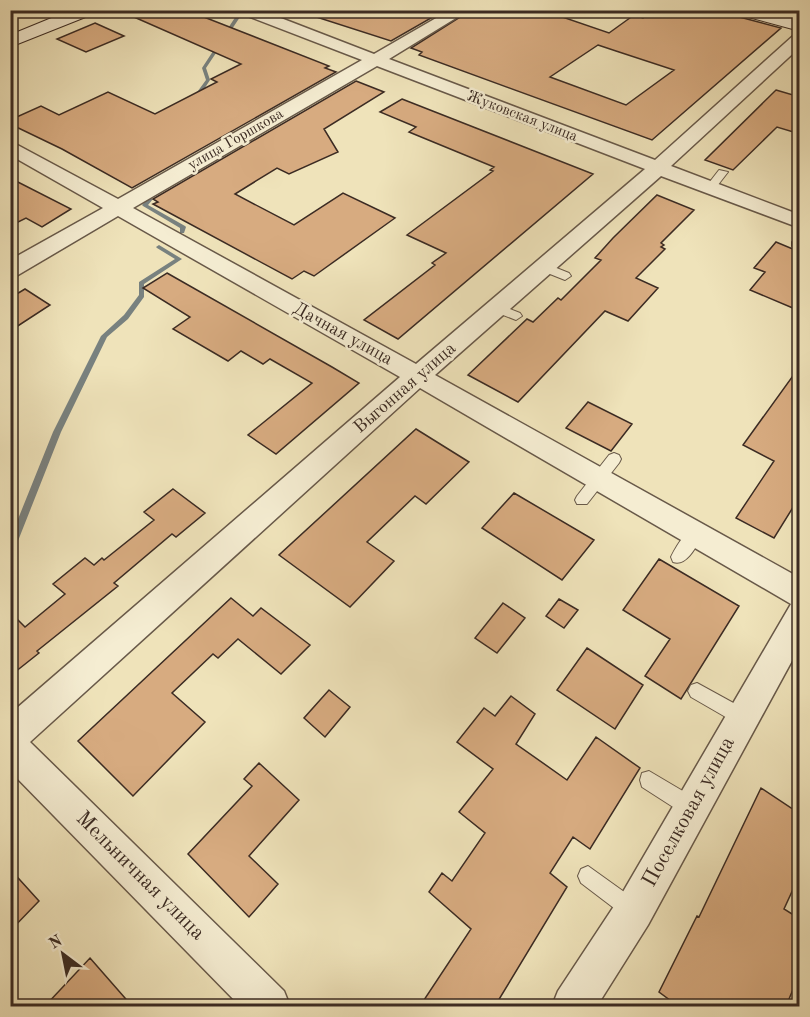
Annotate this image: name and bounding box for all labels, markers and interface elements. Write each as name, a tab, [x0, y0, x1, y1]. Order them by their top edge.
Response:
street label: Жуковская улица	[465, 89, 580, 145]
street label: улица Горшкова	[186, 106, 287, 173]
street label: Дачная улица	[290, 299, 396, 369]
street label: Выгонная улица	[351, 339, 459, 437]
street label: Поселковая улица	[639, 733, 739, 891]
street label: Мельничная улица	[72, 808, 208, 944]
north arrow	[33, 924, 93, 984]
text: N	[47, 933, 66, 953]

